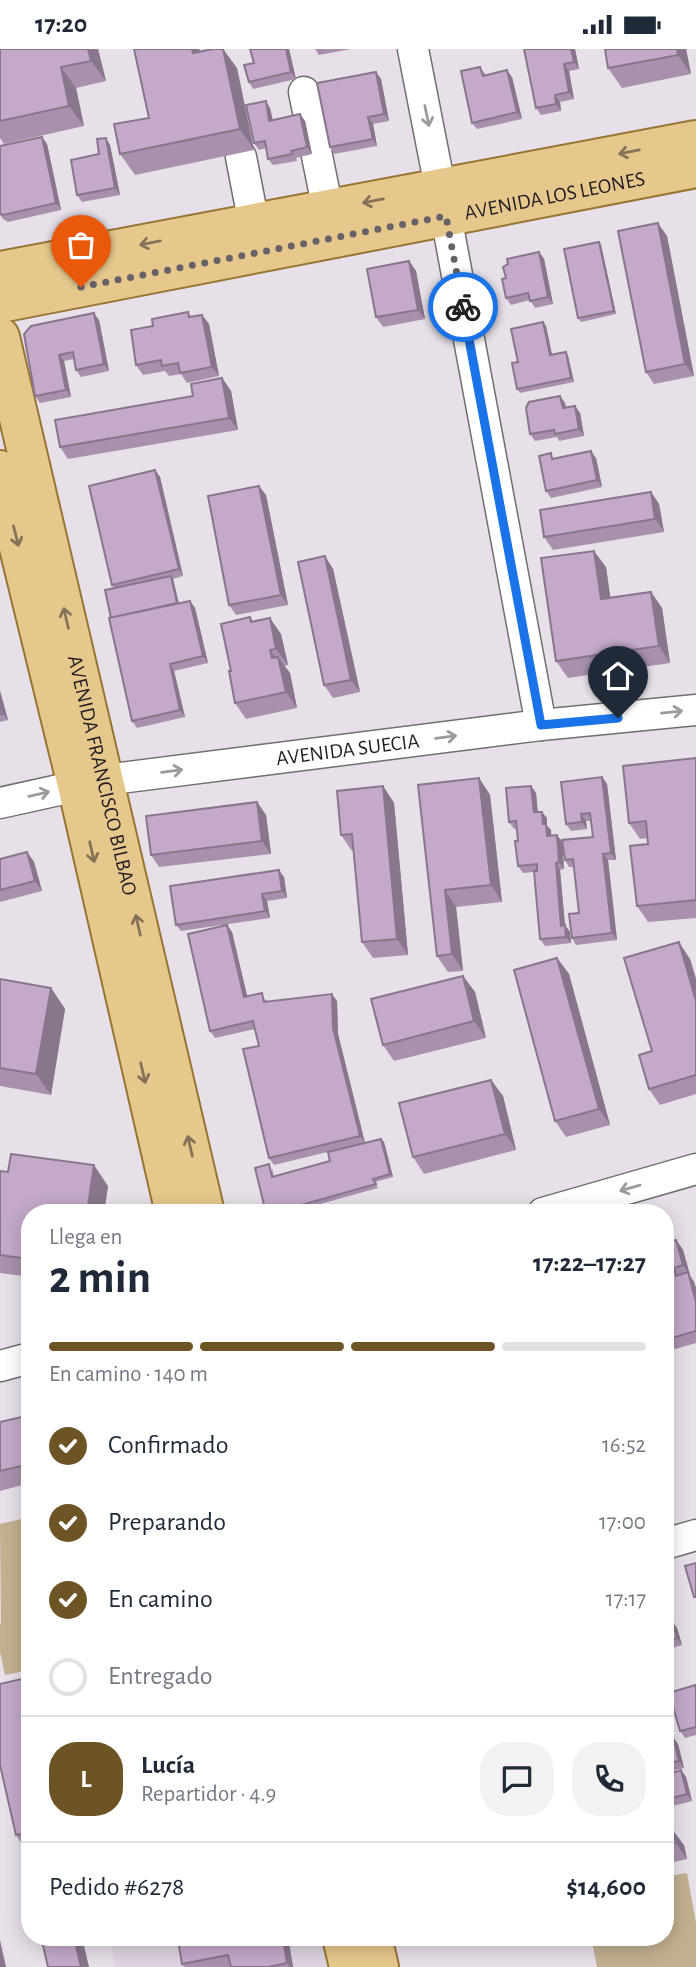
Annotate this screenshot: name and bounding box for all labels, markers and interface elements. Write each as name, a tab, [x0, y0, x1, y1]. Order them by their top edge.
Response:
text: 17:20	[35, 11, 87, 37]
one-way arrow	[420, 104, 434, 127]
one-way arrow	[618, 146, 641, 159]
street label: AVENIDA LOS LEONES	[463, 168, 647, 223]
one-way arrow	[362, 194, 385, 208]
pin	[51, 215, 111, 287]
icon: bag	[62, 226, 100, 264]
one-way arrow	[139, 237, 161, 251]
courier	[428, 272, 498, 342]
icon: bike	[444, 288, 482, 326]
one-way arrow	[10, 525, 23, 547]
one-way arrow	[59, 607, 72, 630]
pin	[588, 646, 648, 718]
street label: AVENIDA FRANCISCO BILBAO	[64, 653, 141, 897]
icon: home	[599, 657, 637, 695]
one-way arrow	[660, 706, 683, 719]
street label: AVENIDA SUECIA	[275, 730, 420, 769]
one-way arrow	[434, 731, 457, 744]
one-way arrow	[160, 765, 182, 778]
one-way arrow	[27, 787, 49, 800]
one-way arrow	[86, 840, 99, 863]
one-way arrow	[130, 914, 144, 937]
one-way arrow	[138, 1062, 151, 1084]
one-way arrow	[182, 1135, 196, 1158]
one-way arrow	[620, 1182, 642, 1195]
text: Llega en	[49, 1226, 122, 1249]
text: 17:22–17:27	[533, 1250, 646, 1276]
text: 2 min	[49, 1255, 151, 1301]
text: En camino · 140 m	[49, 1363, 208, 1386]
icon: check	[49, 1427, 87, 1465]
text: Confirmado	[108, 1432, 229, 1458]
text: 16:52	[602, 1434, 646, 1457]
icon: check	[49, 1504, 87, 1542]
text: Preparando	[108, 1509, 226, 1535]
text: 17:00	[599, 1511, 646, 1534]
icon: check	[49, 1581, 87, 1619]
text: En camino	[108, 1586, 213, 1612]
text: 17:17	[606, 1588, 646, 1611]
text: Entregado	[108, 1663, 213, 1689]
button: chat	[480, 1742, 554, 1816]
button: phone	[572, 1742, 646, 1816]
text: Lucía	[141, 1752, 195, 1778]
text: L	[80, 1766, 92, 1792]
text: Repartidor · 4.9	[141, 1783, 276, 1806]
text: Pedido #6278	[49, 1874, 184, 1900]
text: $14,600	[566, 1874, 646, 1900]

